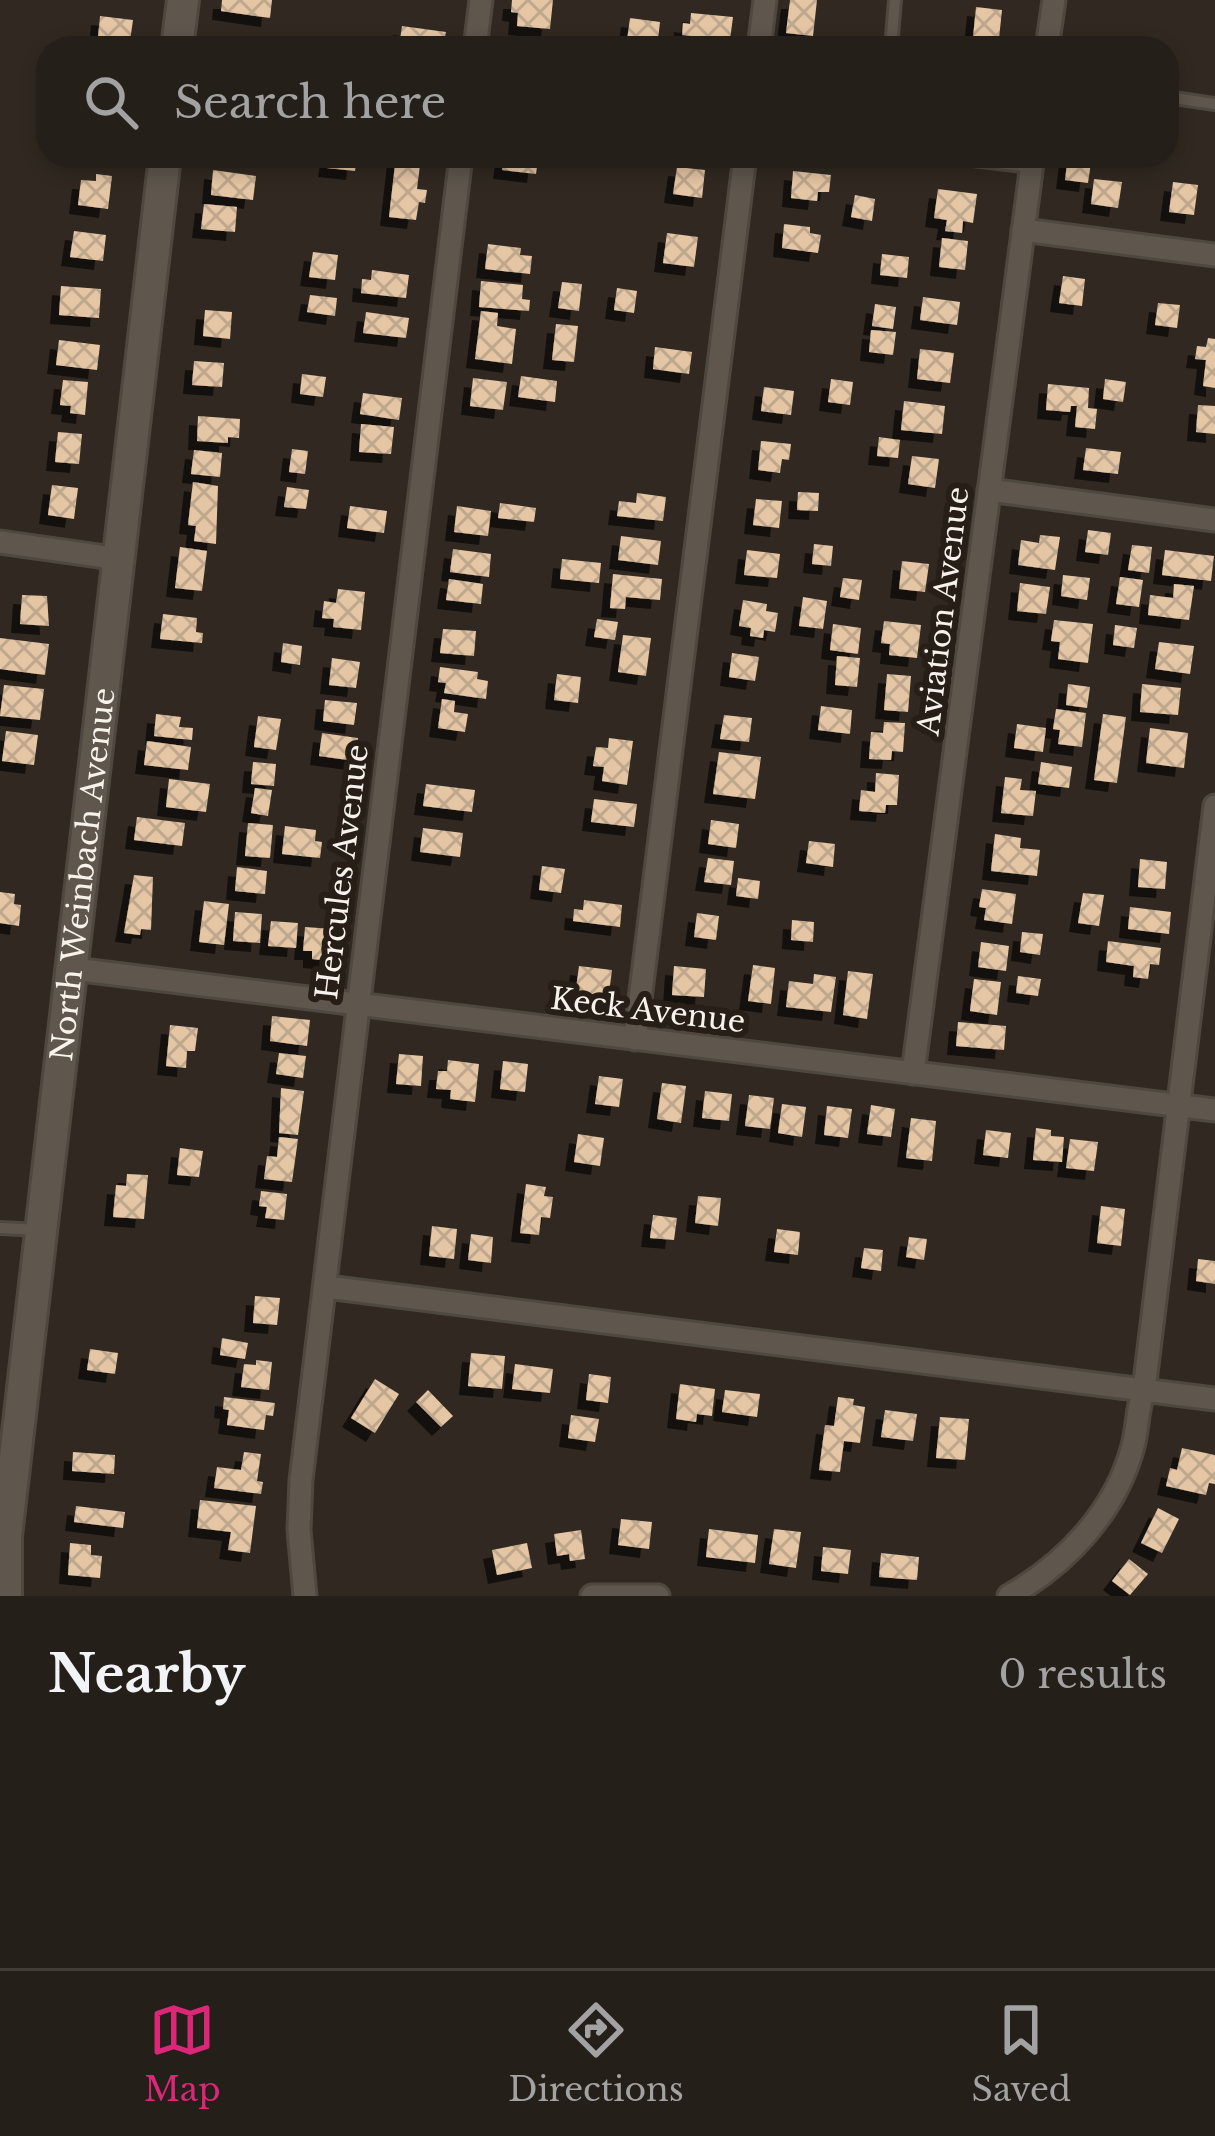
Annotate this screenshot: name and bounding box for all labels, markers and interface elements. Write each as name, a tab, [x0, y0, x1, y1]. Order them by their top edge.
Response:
search box	[36, 36, 1179, 168]
icon: search	[78, 69, 144, 135]
text: Search here	[174, 74, 446, 130]
street label: Aviation Avenue	[909, 485, 977, 738]
street label: North Weinbach Avenue	[42, 686, 122, 1063]
street label: Hercules Avenue	[308, 742, 376, 1002]
street label: Keck Avenue	[549, 980, 747, 1040]
text: Nearby	[48, 1643, 245, 1706]
text: 0 results	[998, 1650, 1167, 1699]
tab: Map	[144, 1997, 221, 2110]
tab: Directions	[508, 1997, 684, 2110]
tab: Saved	[972, 1997, 1071, 2110]

